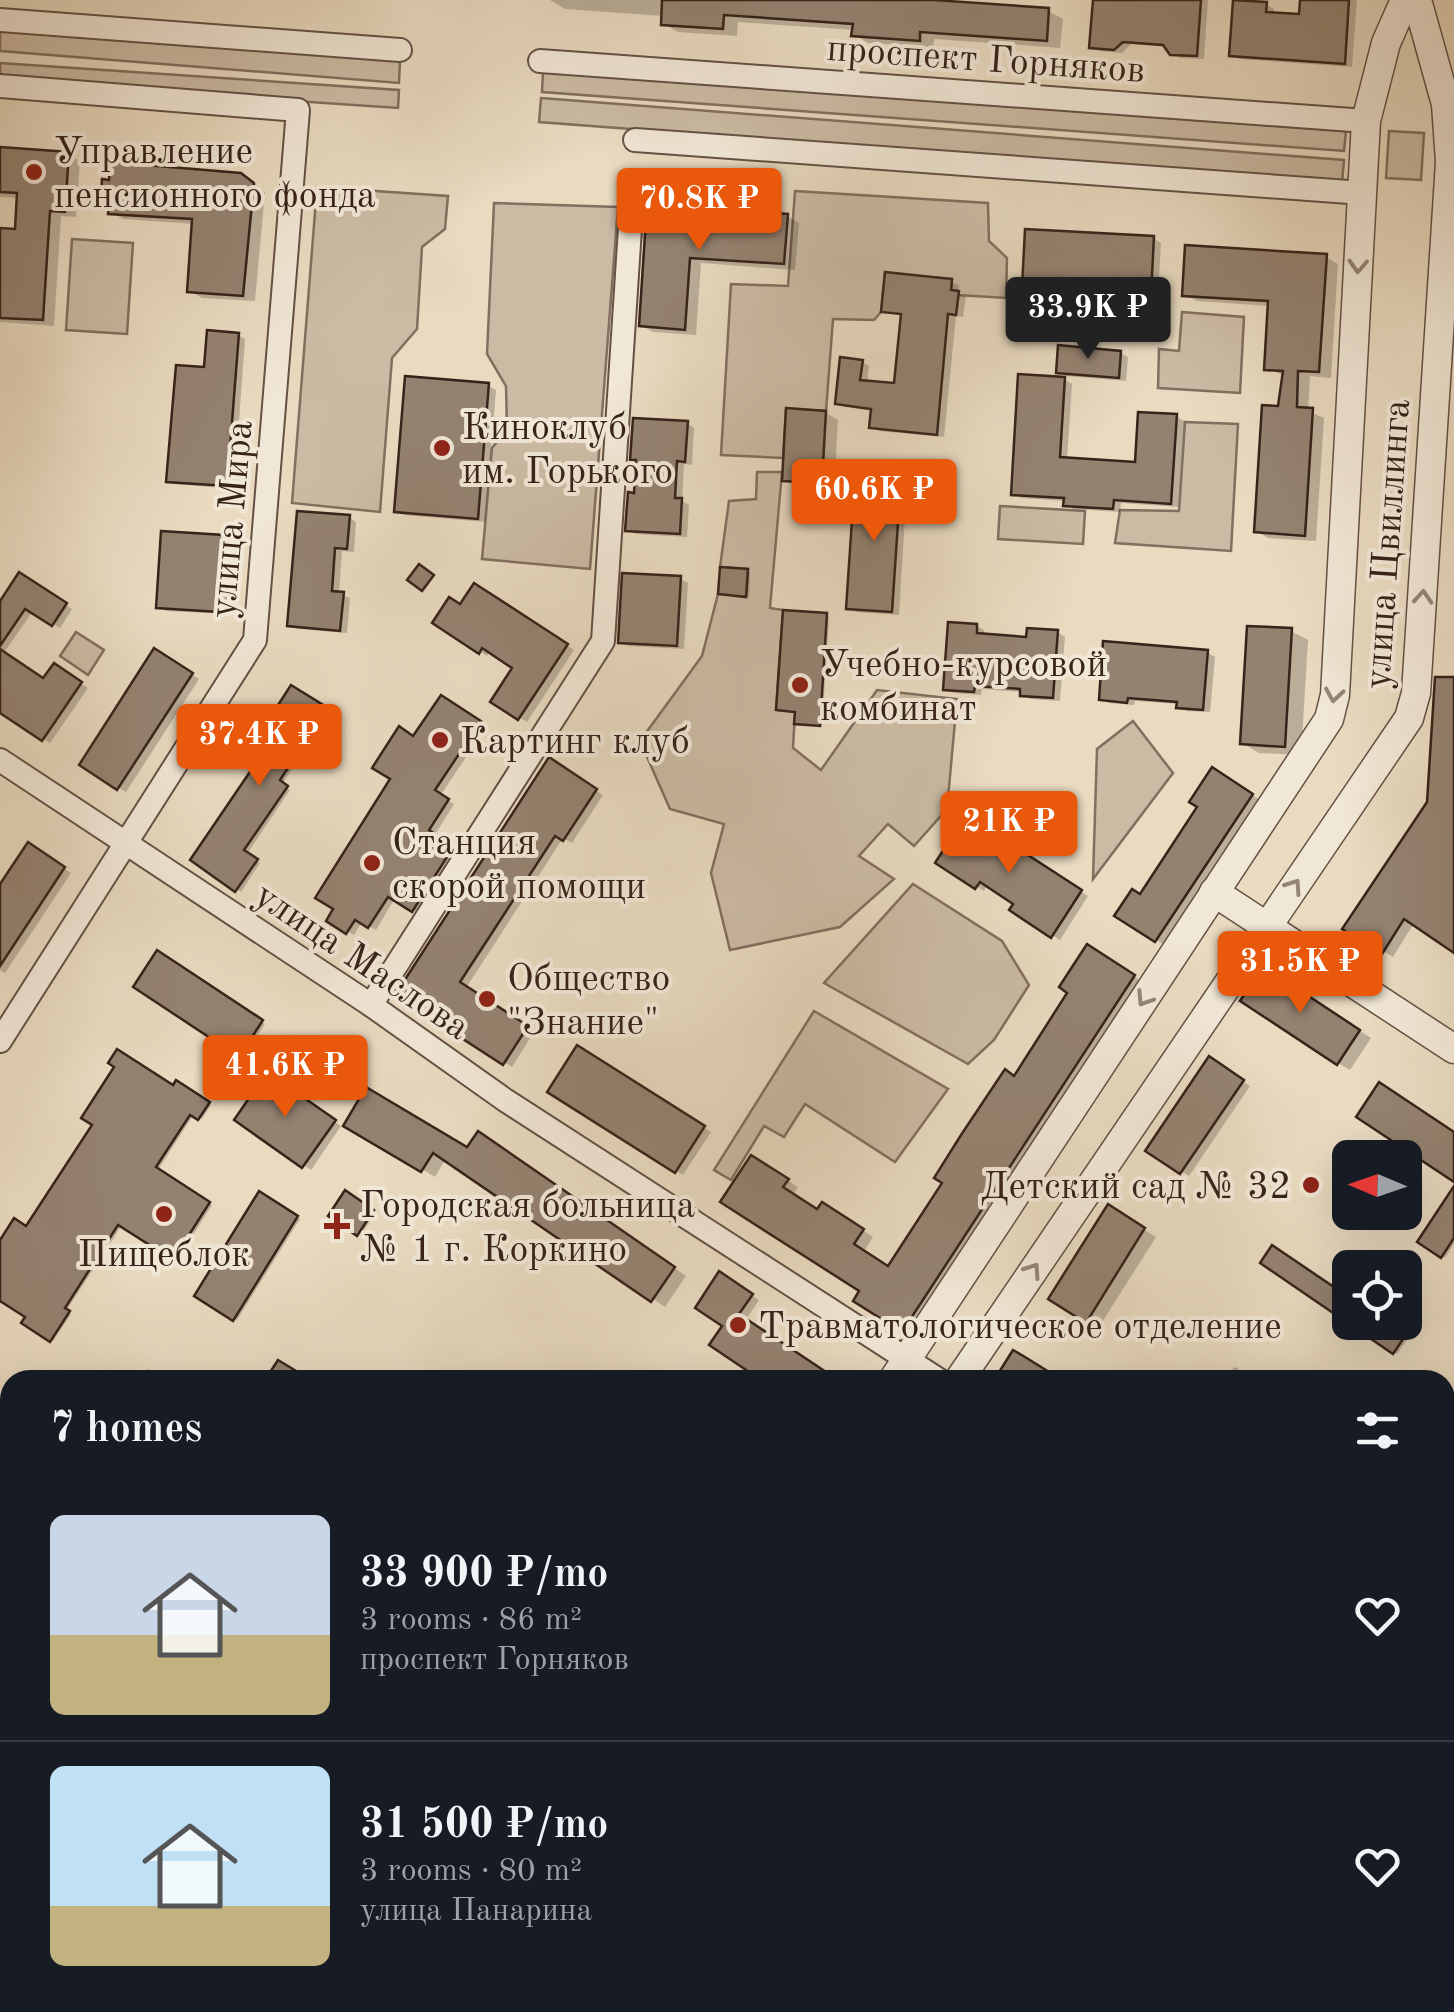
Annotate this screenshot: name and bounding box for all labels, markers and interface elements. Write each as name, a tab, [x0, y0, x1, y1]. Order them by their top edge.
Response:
street label: проспект Горняков	[825, 31, 1146, 91]
place label: Управление пенсионного фонда	[54, 134, 376, 216]
marker: Управление пенсионного фонда	[23, 161, 45, 183]
pin: 70.8K ₽	[607, 168, 791, 253]
text: 70.8K ₽	[639, 184, 759, 216]
one-way arrow	[1348, 258, 1369, 274]
pin: 33.9K ₽	[996, 277, 1180, 362]
text: 33.9K ₽	[1028, 293, 1148, 325]
street label: улица Цвиллинга	[1360, 398, 1418, 690]
place label: Киноклуб им. Горького	[462, 410, 673, 492]
street label: улица Мира	[205, 418, 261, 620]
marker: Киноклуб им. Горького	[431, 437, 453, 459]
pin: 60.6K ₽	[782, 459, 966, 544]
text: 60.6K ₽	[814, 475, 934, 507]
one-way arrow	[1411, 589, 1433, 605]
place label: Учебно-курсовой комбинат	[820, 647, 1107, 729]
marker: Учебно-курсовой комбинат	[789, 674, 811, 696]
one-way arrow	[1324, 687, 1345, 703]
pin: 37.4K ₽	[167, 704, 351, 789]
text: 37.4K ₽	[199, 720, 319, 752]
place label: Картинг клуб	[460, 724, 690, 762]
marker: Картинг клуб	[429, 729, 451, 751]
pin: 21K ₽	[939, 791, 1079, 876]
text: 21K ₽	[962, 807, 1056, 839]
place label: Станция скорой помощи	[392, 825, 646, 907]
marker: Станция скорой помощи	[361, 852, 383, 874]
street label: улица Маслова	[247, 877, 476, 1048]
one-way arrow	[1282, 878, 1300, 897]
pin: 31.5K ₽	[1208, 931, 1392, 1016]
text: 31.5K ₽	[1240, 947, 1360, 979]
place label: Общество "Знание"	[507, 961, 670, 1043]
one-way arrow	[1138, 987, 1156, 1006]
marker: Общество "Знание"	[476, 988, 498, 1010]
pin: 41.6K ₽	[193, 1035, 377, 1120]
text: 41.6K ₽	[225, 1051, 345, 1083]
north arrow	[1332, 1140, 1422, 1230]
map controls	[1332, 1140, 1422, 1340]
place label: Детский сад № 32	[980, 1169, 1291, 1207]
marker: Детский сад № 32	[1300, 1174, 1322, 1196]
place label: Городская больница № 1 г. Коркино	[360, 1188, 695, 1270]
marker: Пищеблок	[153, 1203, 175, 1225]
marker: Городская больница № 1 г. Коркино	[324, 1213, 350, 1239]
place label: Пищеблок	[78, 1237, 250, 1275]
button: locate	[1332, 1250, 1422, 1340]
one-way arrow	[1021, 1263, 1039, 1282]
place label: Травматологическое отделение	[758, 1309, 1282, 1347]
marker: Травматологическое отделение	[727, 1314, 749, 1336]
icon: filters	[1350, 1403, 1405, 1458]
text: 7 homes	[50, 1409, 202, 1451]
text: 33 900 ₽/mo	[360, 1554, 608, 1596]
icon: home	[130, 1555, 250, 1675]
icon: heart	[1350, 1588, 1405, 1643]
text: 3 rooms · 86 m²	[360, 1605, 582, 1637]
text: проспект Горняков	[360, 1645, 629, 1677]
text: 31 500 ₽/mo	[360, 1805, 608, 1847]
icon: home	[130, 1806, 250, 1926]
icon: heart	[1350, 1839, 1405, 1894]
text: 3 rooms · 80 m²	[360, 1856, 582, 1888]
text: улица Панарина	[360, 1896, 592, 1928]

